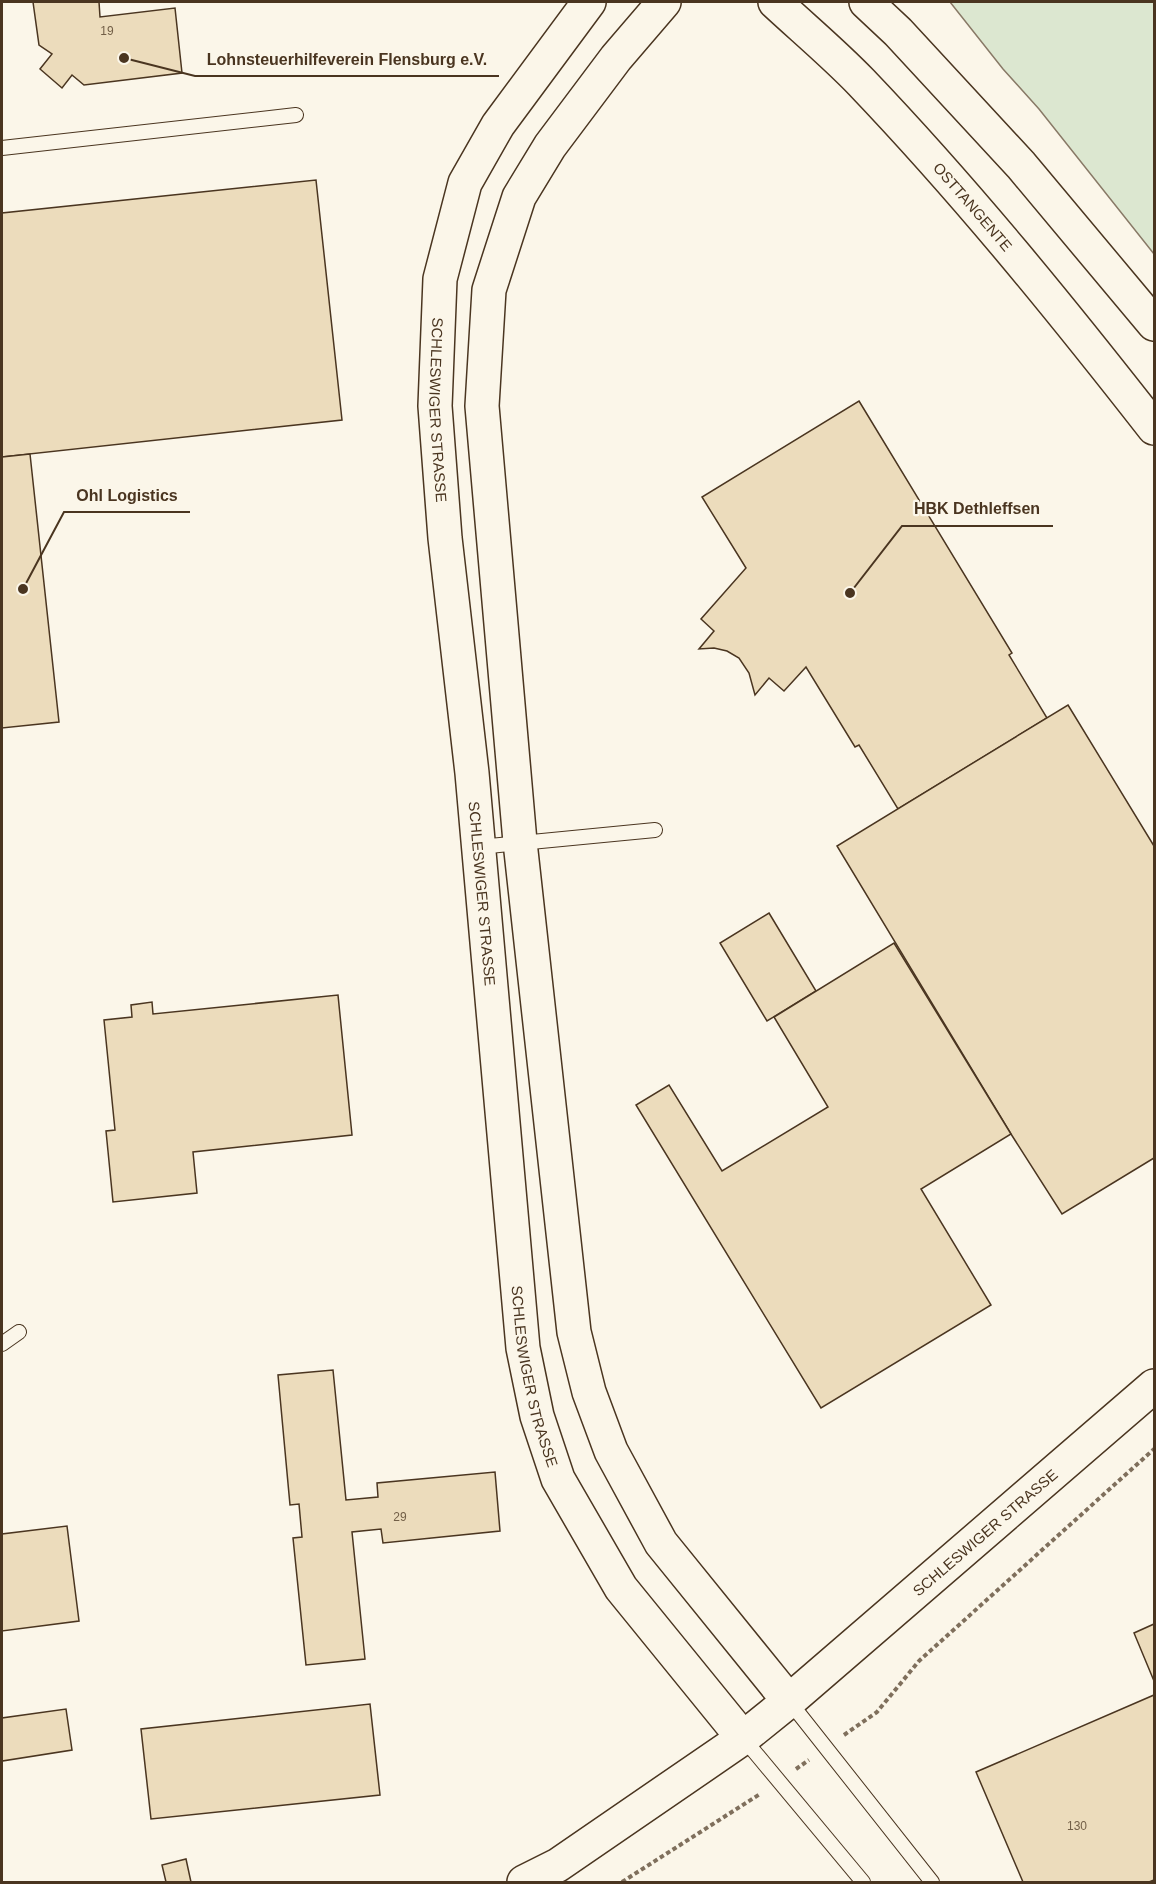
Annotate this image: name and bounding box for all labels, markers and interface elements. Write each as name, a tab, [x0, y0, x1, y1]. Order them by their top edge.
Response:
house number: 19	[100, 24, 114, 38]
callout: Lohnsteuerhilfeverein Flensburg e.V.	[195, 42, 499, 76]
text: Lohnsteuerhilfeverein Flensburg e.V.	[207, 51, 487, 68]
street label: OSTTANGENTE	[930, 159, 1016, 254]
street label: SCHLESWIGER STRASSE	[426, 317, 451, 503]
callout: Ohl Logistics	[64, 478, 190, 512]
text: Ohl Logistics	[76, 487, 178, 504]
callout: HBK Dethleffsen	[902, 492, 1053, 526]
text: HBK Dethleffsen	[914, 500, 1040, 517]
street label: SCHLESWIGER STRASSE	[466, 801, 499, 987]
street label: SCHLESWIGER STRASSE	[509, 1285, 562, 1469]
street label: SCHLESWIGER STRASSE	[909, 1465, 1060, 1599]
house number: 29	[393, 1510, 407, 1524]
house number: 130	[1067, 1819, 1087, 1833]

